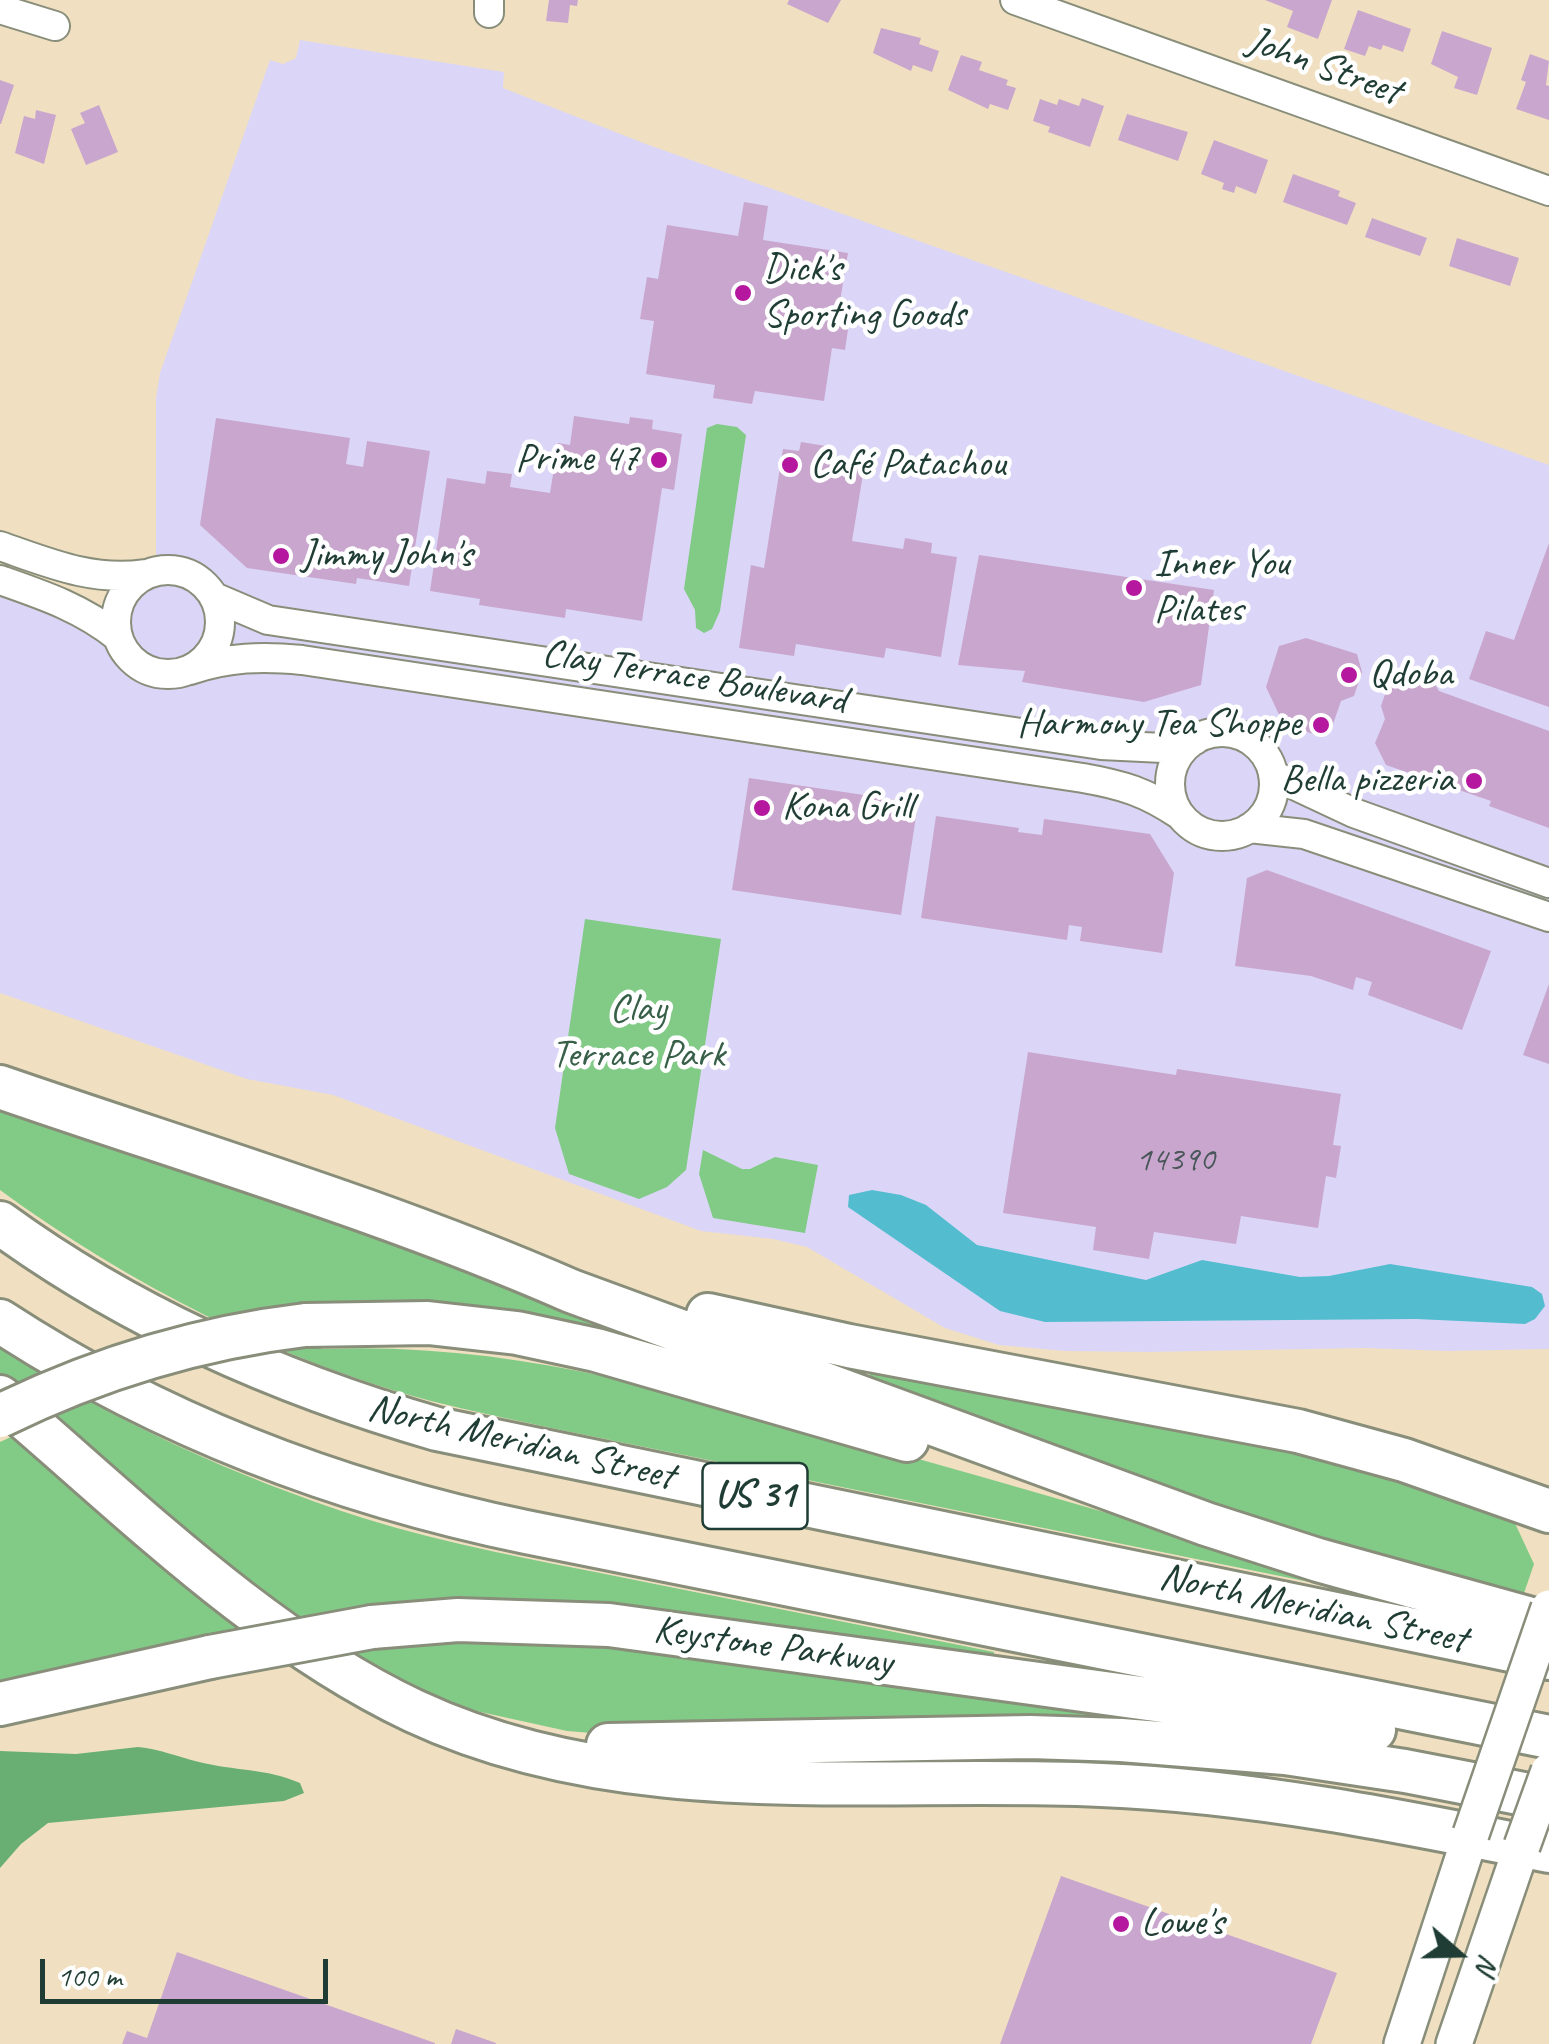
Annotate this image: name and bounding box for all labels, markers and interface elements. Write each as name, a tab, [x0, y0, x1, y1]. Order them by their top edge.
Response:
street label: John Street	[1241, 17, 1407, 117]
place label: Dick's Sporting Goods	[763, 246, 966, 340]
marker: Dick's Sporting Goods	[732, 282, 754, 304]
place label: Prime 47	[515, 436, 639, 484]
place label: Café Patachou	[810, 441, 1006, 489]
marker: Prime 47	[648, 449, 670, 471]
marker: Café Patachou	[779, 454, 801, 476]
place label: Jimmy John's	[301, 532, 472, 580]
place label: Inner You Pilates	[1154, 541, 1289, 635]
marker: Jimmy John's	[270, 545, 292, 567]
marker: Inner You Pilates	[1123, 577, 1145, 599]
street label: Clay Terrace Boulevard	[539, 630, 849, 726]
place label: Qdoba	[1369, 651, 1452, 699]
marker: Qdoba	[1338, 664, 1360, 686]
place label: Harmony Tea Shoppe	[1017, 701, 1301, 749]
marker: Harmony Tea Shoppe	[1310, 714, 1332, 736]
place label: Bella pizzeria	[1280, 757, 1454, 805]
marker: Bella pizzeria	[1463, 770, 1485, 792]
place label: Kona Grill	[782, 784, 913, 832]
marker: Kona Grill	[751, 797, 773, 819]
park label: Clay Terrace Park	[551, 986, 725, 1080]
house number: 14390	[1136, 1140, 1214, 1182]
street label: North Meridian Street	[363, 1384, 679, 1502]
road number: US 31	[702, 1463, 808, 1529]
street label: North Meridian Street	[1155, 1553, 1471, 1665]
street label: Keystone Parkway	[651, 1607, 895, 1687]
place label: Lowe's	[1141, 1900, 1224, 1948]
north arrow	[1409, 1904, 1509, 2004]
marker: Lowe's	[1110, 1913, 1132, 1935]
scale bar	[45, 1939, 332, 2001]
text: N	[1468, 1950, 1507, 1979]
text: 100 m	[57, 1957, 122, 1995]

